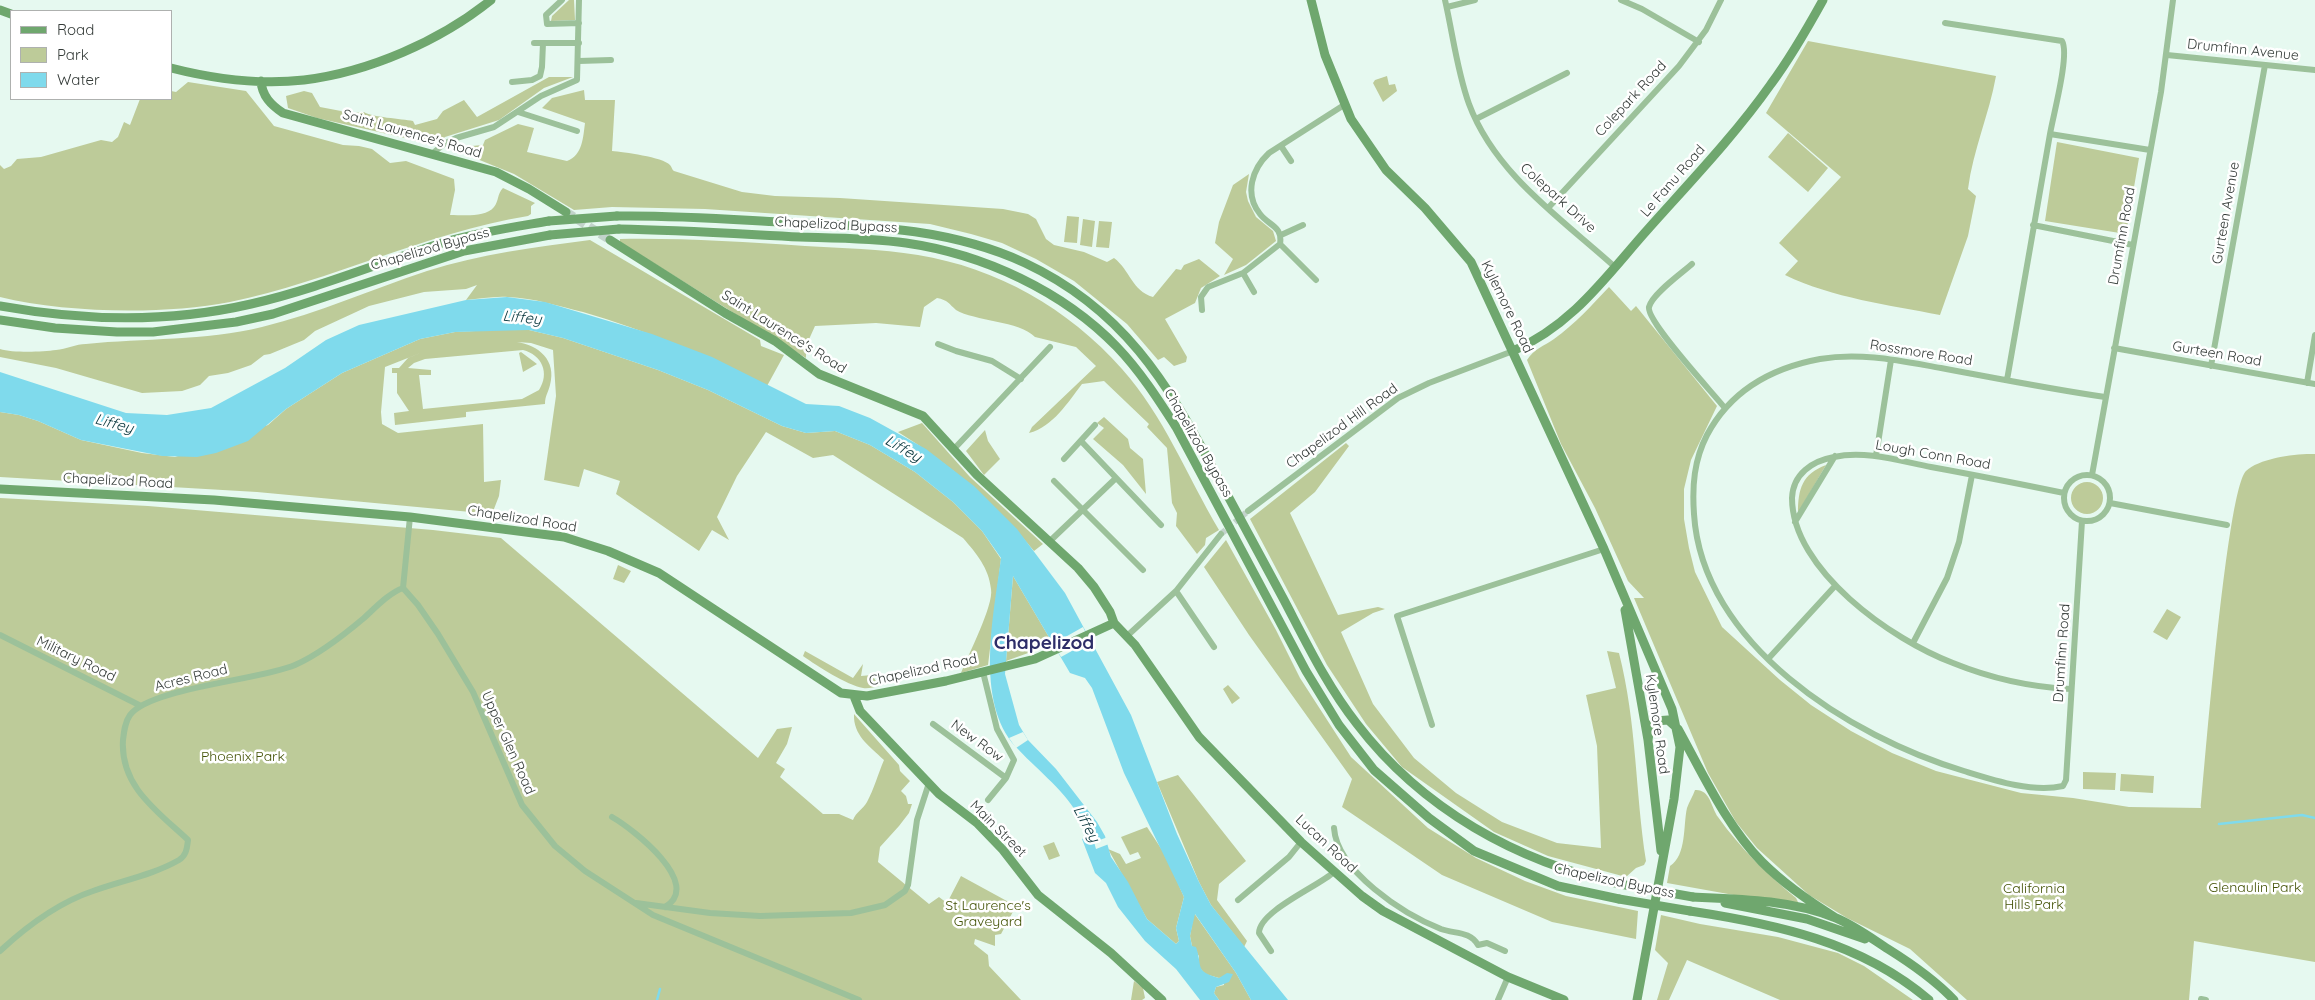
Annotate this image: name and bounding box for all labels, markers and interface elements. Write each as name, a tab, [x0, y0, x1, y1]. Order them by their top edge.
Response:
legend	[10, 10, 172, 100]
text: Road	[57, 20, 94, 39]
street label: Drumfinn Avenue	[2186, 36, 2300, 64]
text: Park	[57, 45, 89, 64]
street label: Colepark Road	[1592, 58, 1670, 140]
text: Water	[57, 70, 100, 89]
street label: Saint Laurence's Road	[341, 106, 483, 162]
street label: Le Fanu Road	[1637, 142, 1709, 220]
street label: Colepark Drive	[1517, 160, 1599, 236]
street label: Gurteen Avenue	[2209, 161, 2243, 265]
street label: Drumfinn Road	[2105, 186, 2139, 286]
street label: Chapelizod Bypass	[774, 213, 898, 237]
street label: Chapelizod Bypass	[369, 224, 491, 274]
street label: Kylemore Road	[1477, 258, 1537, 356]
street label: Saint Laurence's Road	[719, 287, 849, 377]
water label: Liffey	[502, 307, 542, 329]
street label: Rossmore Road	[1868, 337, 1974, 369]
street label: Gurteen Road	[2171, 338, 2263, 370]
street label: Chapelizod Hill Road	[1283, 380, 1401, 472]
street label: Chapelizod Bypass	[1160, 386, 1236, 500]
water label: Liffey	[93, 410, 135, 438]
water label: Liffey	[882, 431, 924, 467]
street label: Lough Conn Road	[1874, 437, 1992, 473]
street label: Chapelizod Road	[63, 470, 173, 492]
street label: Chapelizod Road	[466, 502, 578, 536]
street label: Drumfinn Road	[2050, 603, 2074, 703]
district label: Chapelizod	[994, 632, 1094, 654]
street label: Military Road	[34, 633, 118, 685]
street label: Chapelizod Road	[867, 650, 979, 690]
street label: Acres Road	[153, 661, 229, 695]
street label: Kylemore Road	[1642, 673, 1672, 775]
street label: Upper Glen Road	[478, 689, 538, 797]
street label: New Row	[947, 716, 1007, 766]
park label: Phoenix Park	[201, 749, 285, 765]
street label: Main Street	[966, 797, 1030, 861]
water label: Liffey	[1069, 803, 1103, 845]
street label: Lucan Road	[1292, 811, 1360, 877]
street label: Chapelizod Bypass	[1552, 860, 1676, 902]
park label: Glenaulin Park	[2209, 880, 2301, 896]
park label: California Hills Park	[2003, 881, 2065, 914]
park label: St Laurence's Graveyard	[945, 898, 1031, 930]

